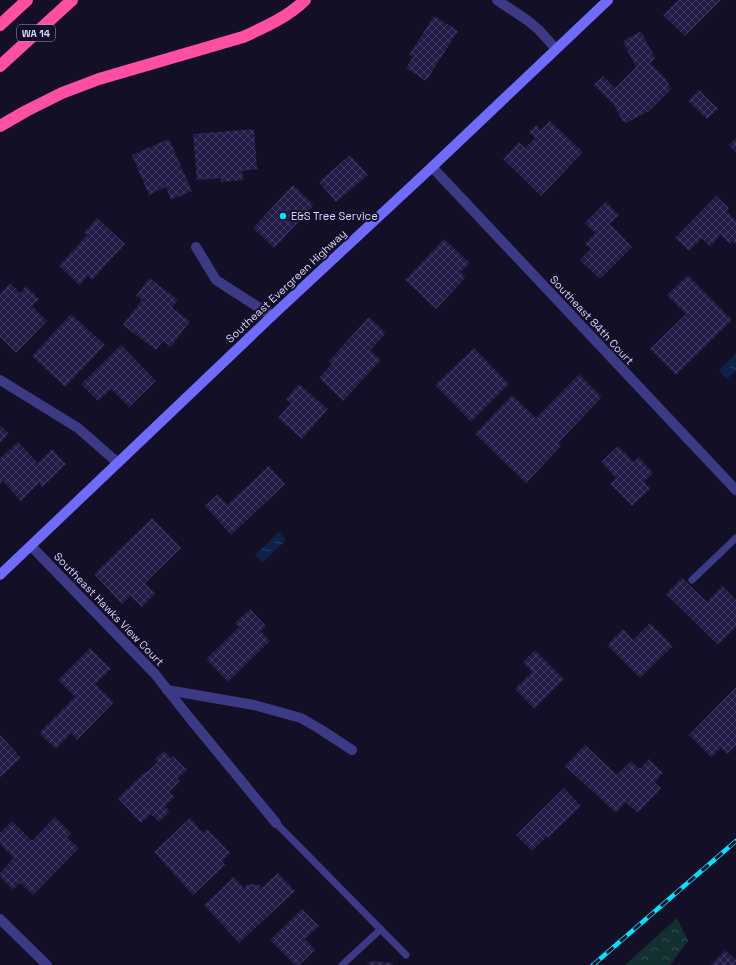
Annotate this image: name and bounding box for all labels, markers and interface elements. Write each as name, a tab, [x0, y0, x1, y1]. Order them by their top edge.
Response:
road number: WA 14	[17, 25, 55, 41]
place label: E&S Tree Service	[291, 209, 378, 223]
marker: E&S Tree Service	[278, 211, 288, 221]
street label: Southeast Evergreen Highway	[223, 226, 349, 346]
street label: Southeast 84th Court	[547, 273, 637, 367]
street label: Southeast Hawks View Court	[51, 549, 167, 669]

